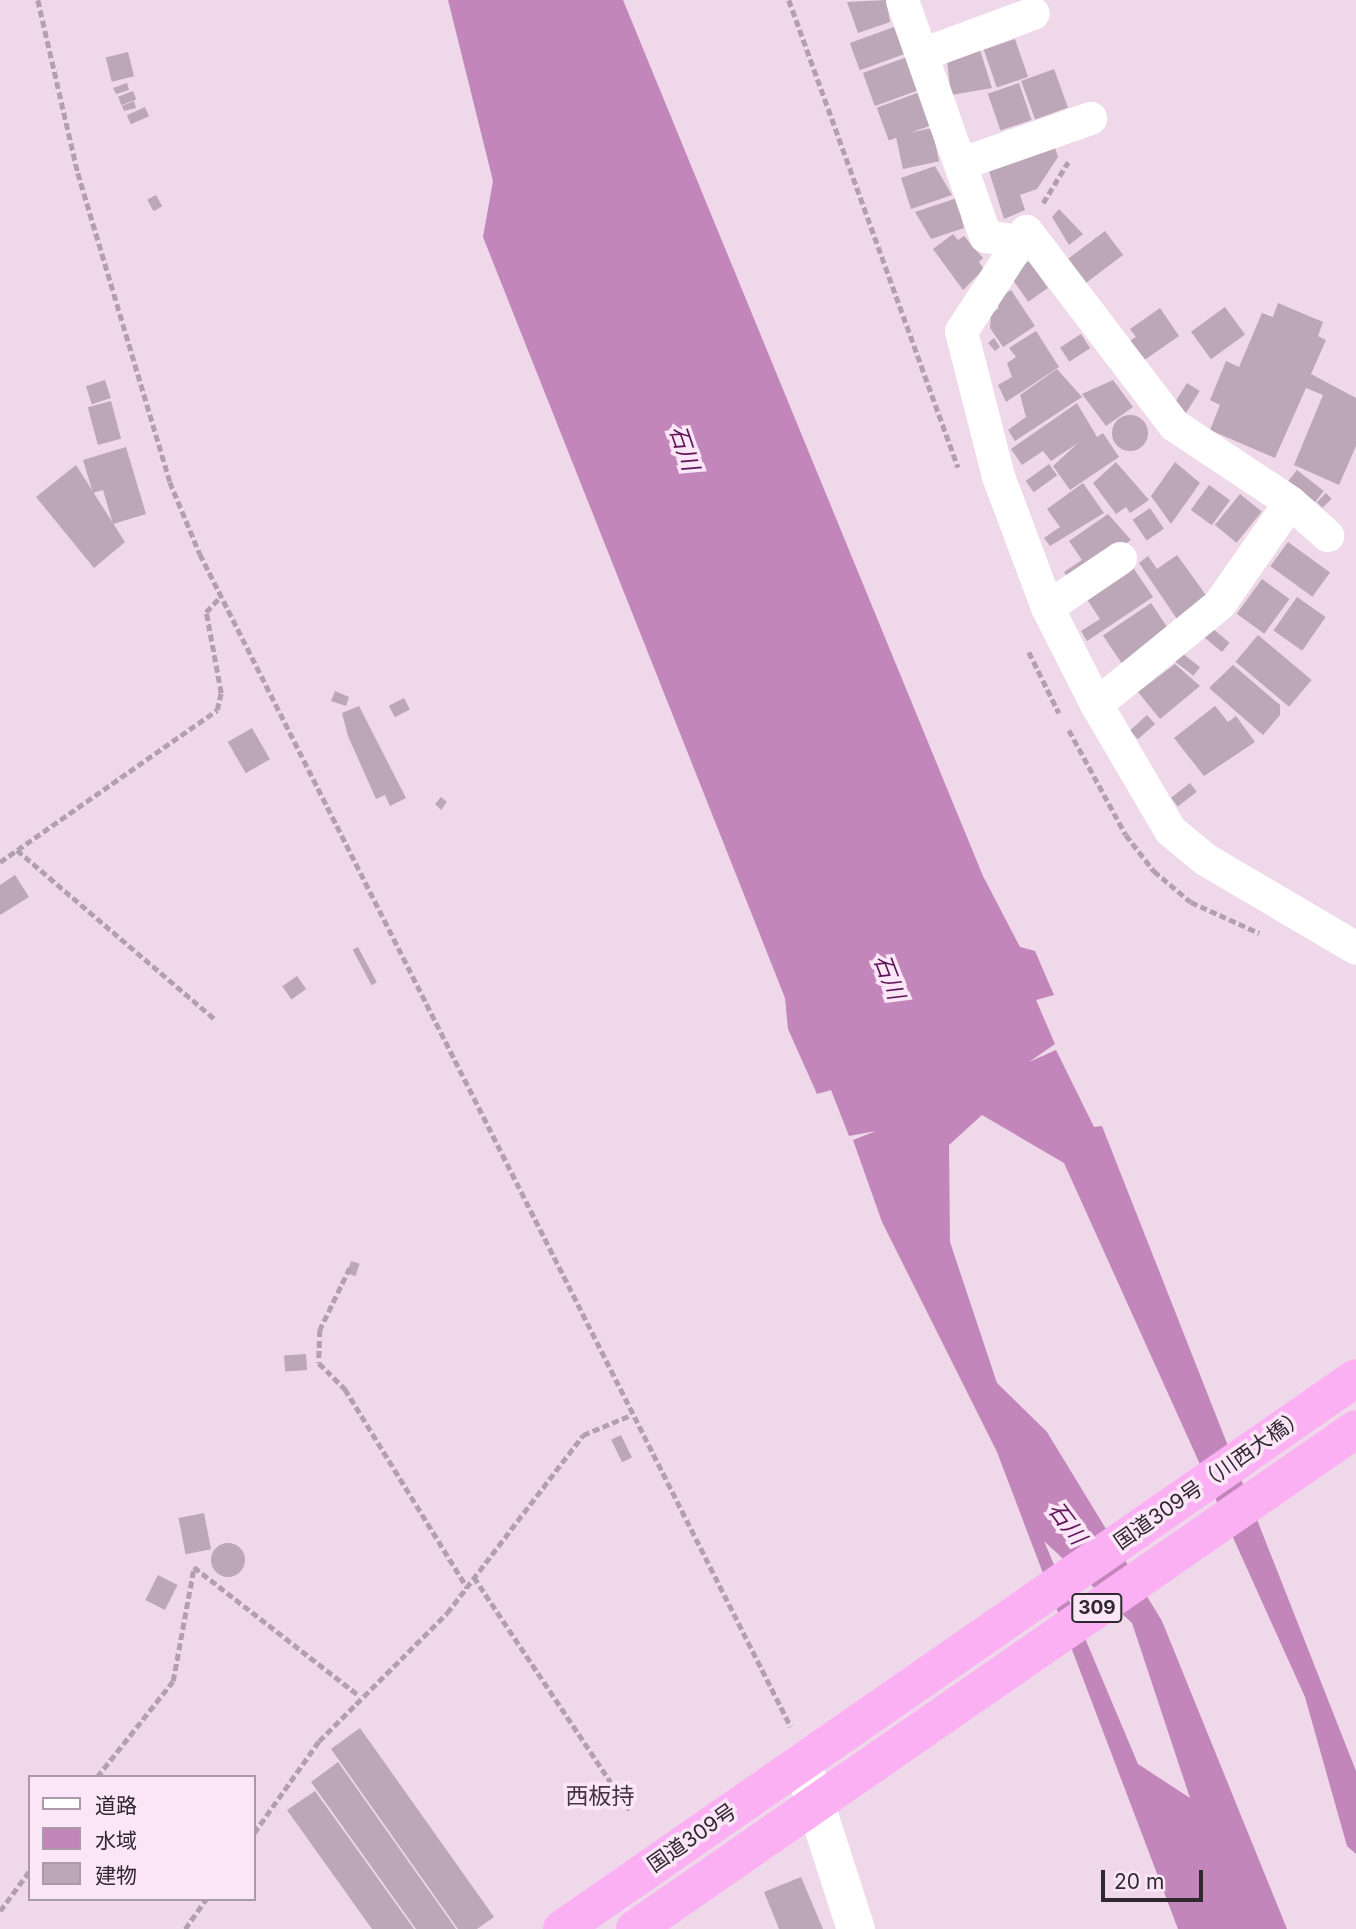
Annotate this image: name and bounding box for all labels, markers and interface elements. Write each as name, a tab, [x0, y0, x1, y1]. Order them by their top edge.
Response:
water label: 石川	[663, 422, 705, 474]
water label: 石川	[868, 951, 910, 1003]
street label: 国道309号（川西大橋）	[1109, 1403, 1311, 1555]
water label: 石川	[1042, 1496, 1092, 1550]
road number: 309	[1071, 1592, 1123, 1624]
legend	[28, 1775, 256, 1901]
district label: 西板持	[566, 1782, 634, 1810]
text: 道路	[95, 1793, 137, 1818]
street label: 国道309号	[643, 1798, 741, 1878]
text: 水域	[95, 1828, 137, 1853]
scale bar	[1104, 1856, 1206, 1900]
text: 建物	[95, 1863, 137, 1888]
text: 20 m	[1114, 1869, 1164, 1894]

